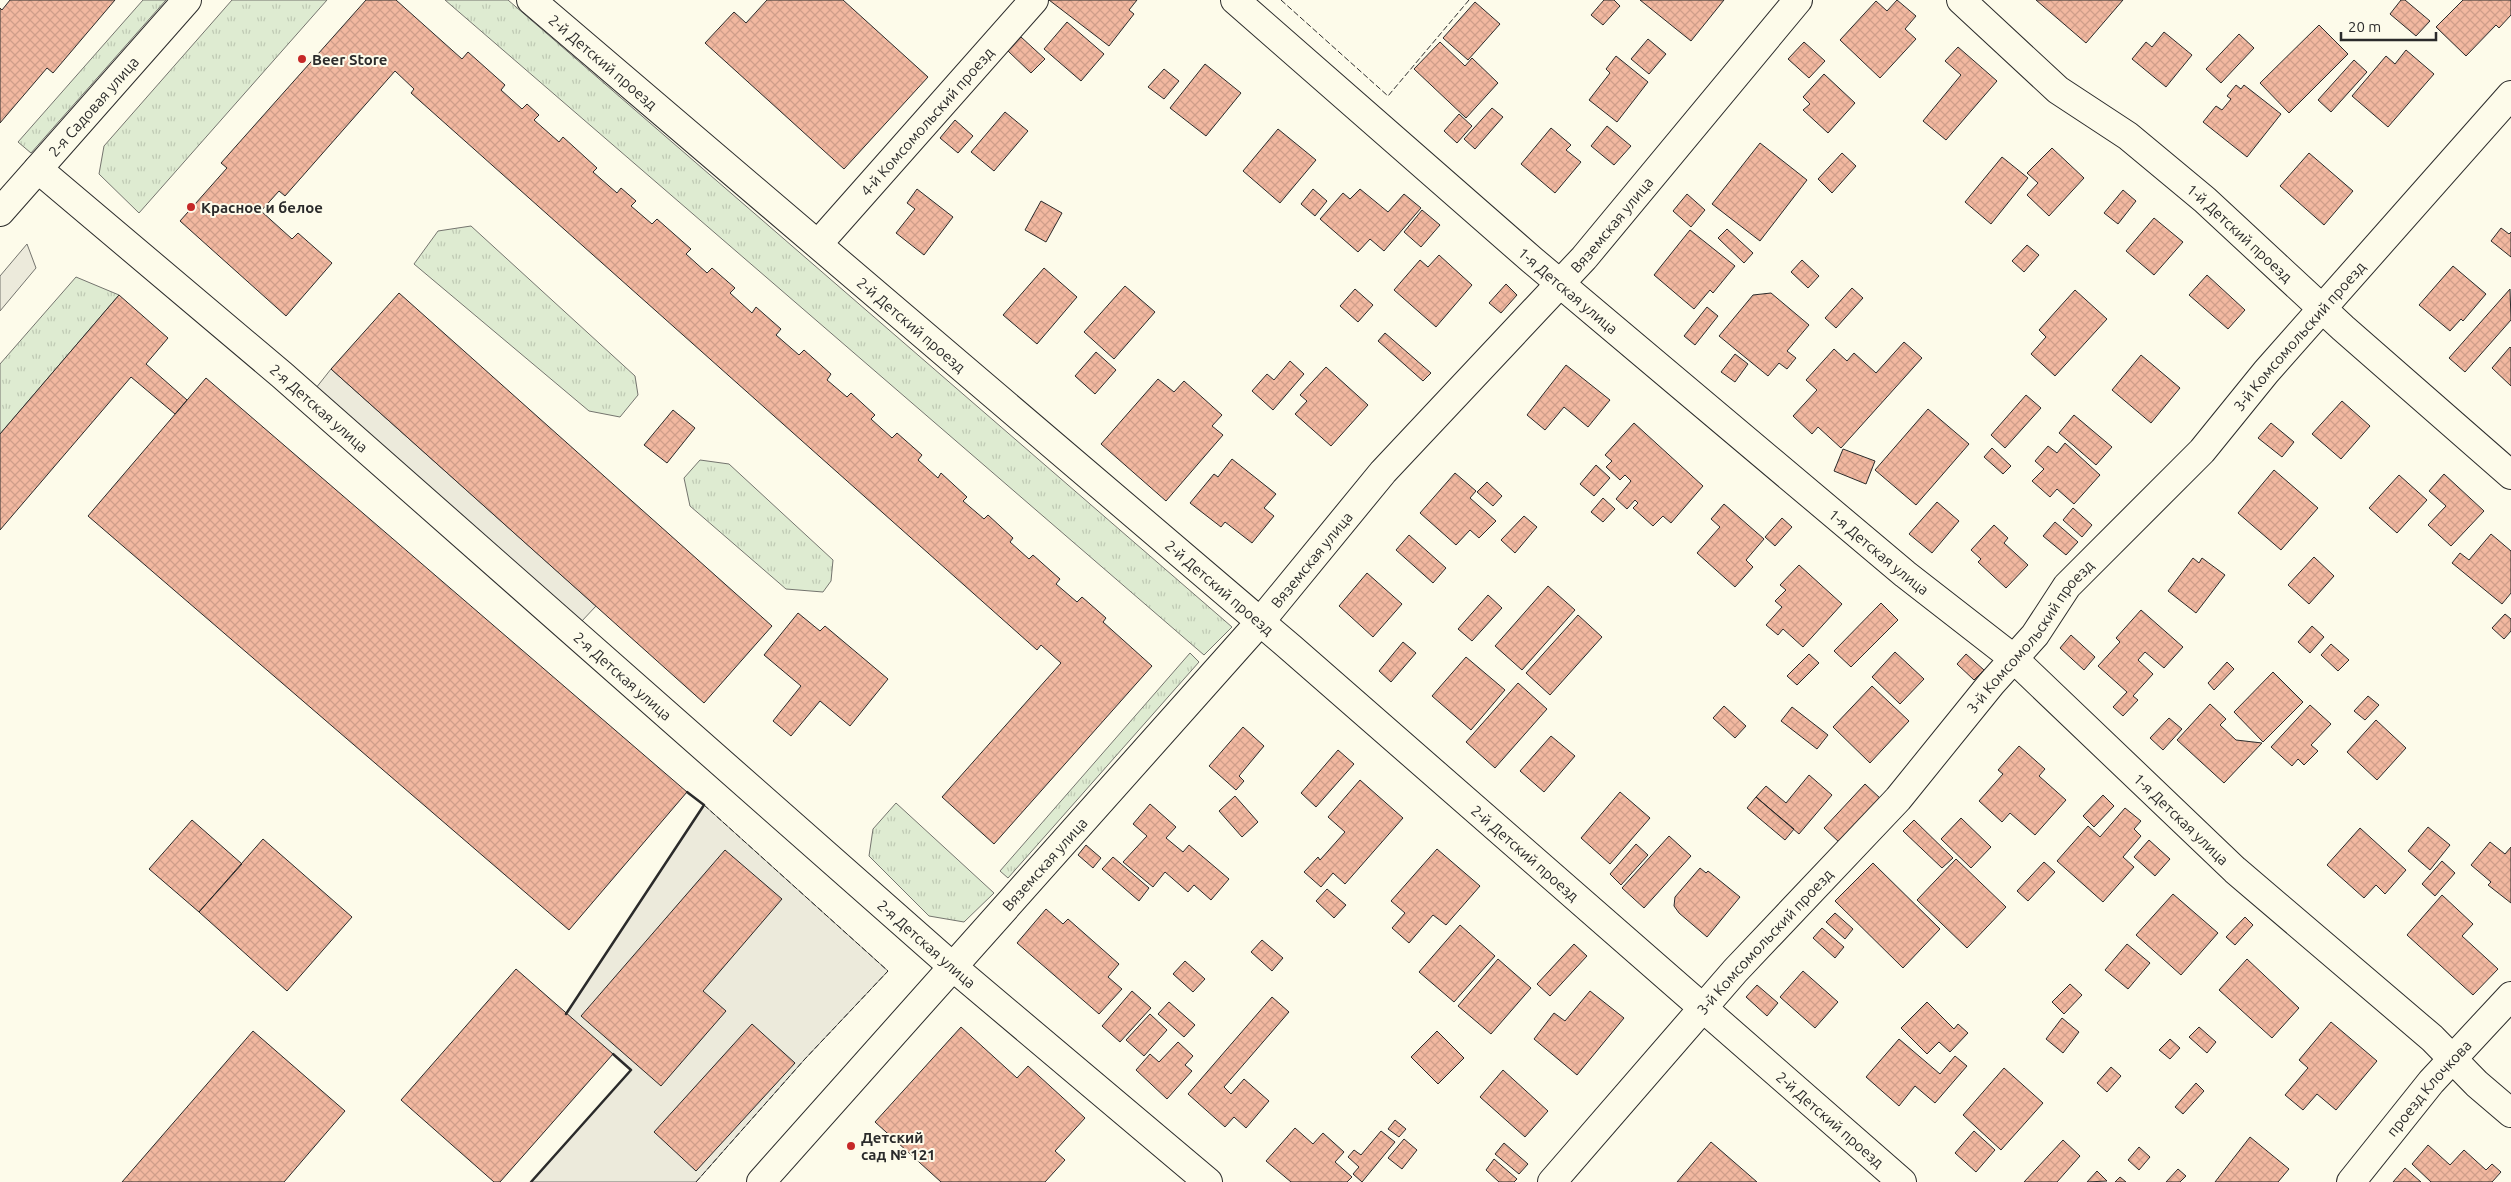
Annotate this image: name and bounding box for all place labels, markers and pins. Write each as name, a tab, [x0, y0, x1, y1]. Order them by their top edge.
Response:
place label: Beer Store	[312, 51, 387, 68]
marker: Beer Store	[296, 53, 308, 65]
place label: Красное и белое	[201, 199, 323, 216]
marker: Красное и белое	[185, 201, 197, 213]
place label: Детский сад № 121	[861, 1129, 936, 1163]
marker: Детский сад № 121	[845, 1140, 857, 1152]

